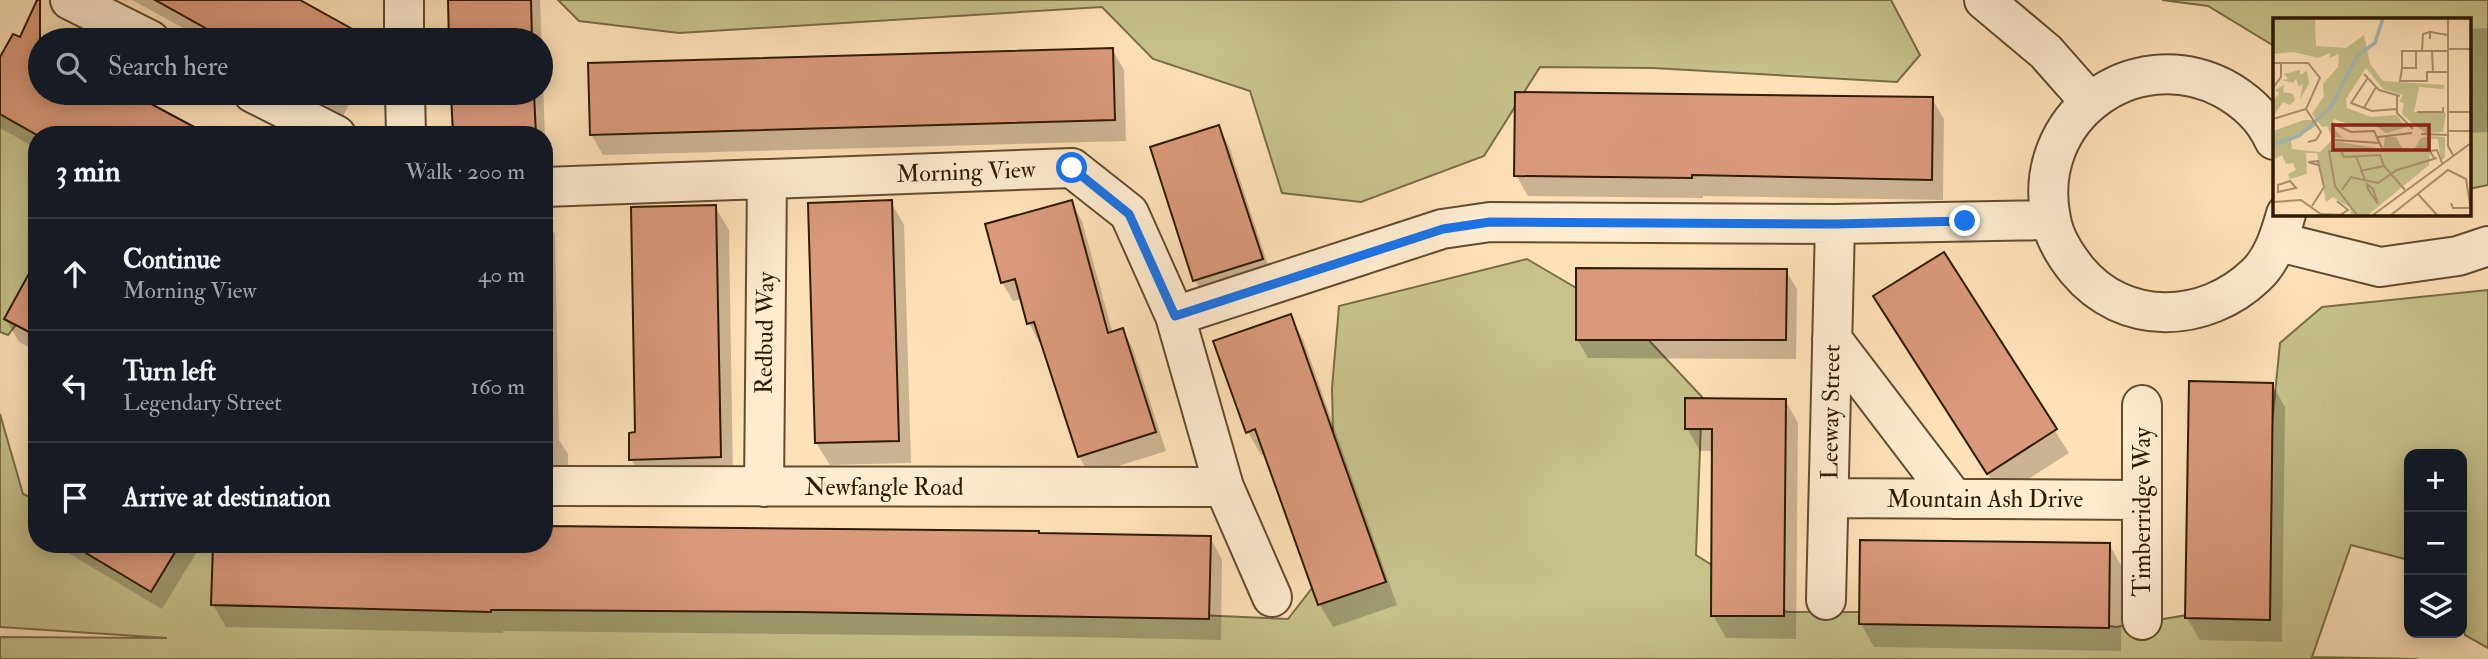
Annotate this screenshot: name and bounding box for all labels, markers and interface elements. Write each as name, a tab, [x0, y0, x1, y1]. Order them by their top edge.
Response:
inset map	[2273, 18, 2470, 215]
search box	[28, 28, 553, 105]
icon: search	[52, 48, 90, 86]
text: Search here	[108, 51, 228, 83]
route start	[1056, 152, 1087, 183]
text: 3 min	[56, 153, 121, 190]
street label: Morning View	[896, 154, 1037, 190]
text: Walk · 200 m	[405, 157, 525, 186]
route end	[1949, 205, 1980, 236]
text: Continue	[123, 244, 221, 276]
icon: ahead	[56, 255, 94, 293]
text: 40 m	[478, 260, 525, 289]
street label: Redbud Way	[748, 271, 782, 394]
text: Morning View	[123, 276, 256, 305]
street label: Leeway Street	[1814, 344, 1848, 480]
text: Turn left	[123, 356, 216, 388]
icon: left	[56, 367, 94, 405]
text: 160 m	[471, 372, 525, 401]
text: Legendary Street	[123, 388, 282, 417]
street label: Timberridge Way	[2127, 427, 2158, 597]
map controls	[2404, 449, 2467, 638]
button: +	[2404, 449, 2467, 512]
street label: Newfangle Road	[805, 472, 964, 503]
icon: arrive	[56, 479, 94, 517]
text: Arrive at destination	[123, 482, 331, 514]
street label: Mountain Ash Drive	[1887, 484, 2083, 515]
button: −	[2404, 512, 2467, 575]
button: layers	[2404, 575, 2467, 638]

